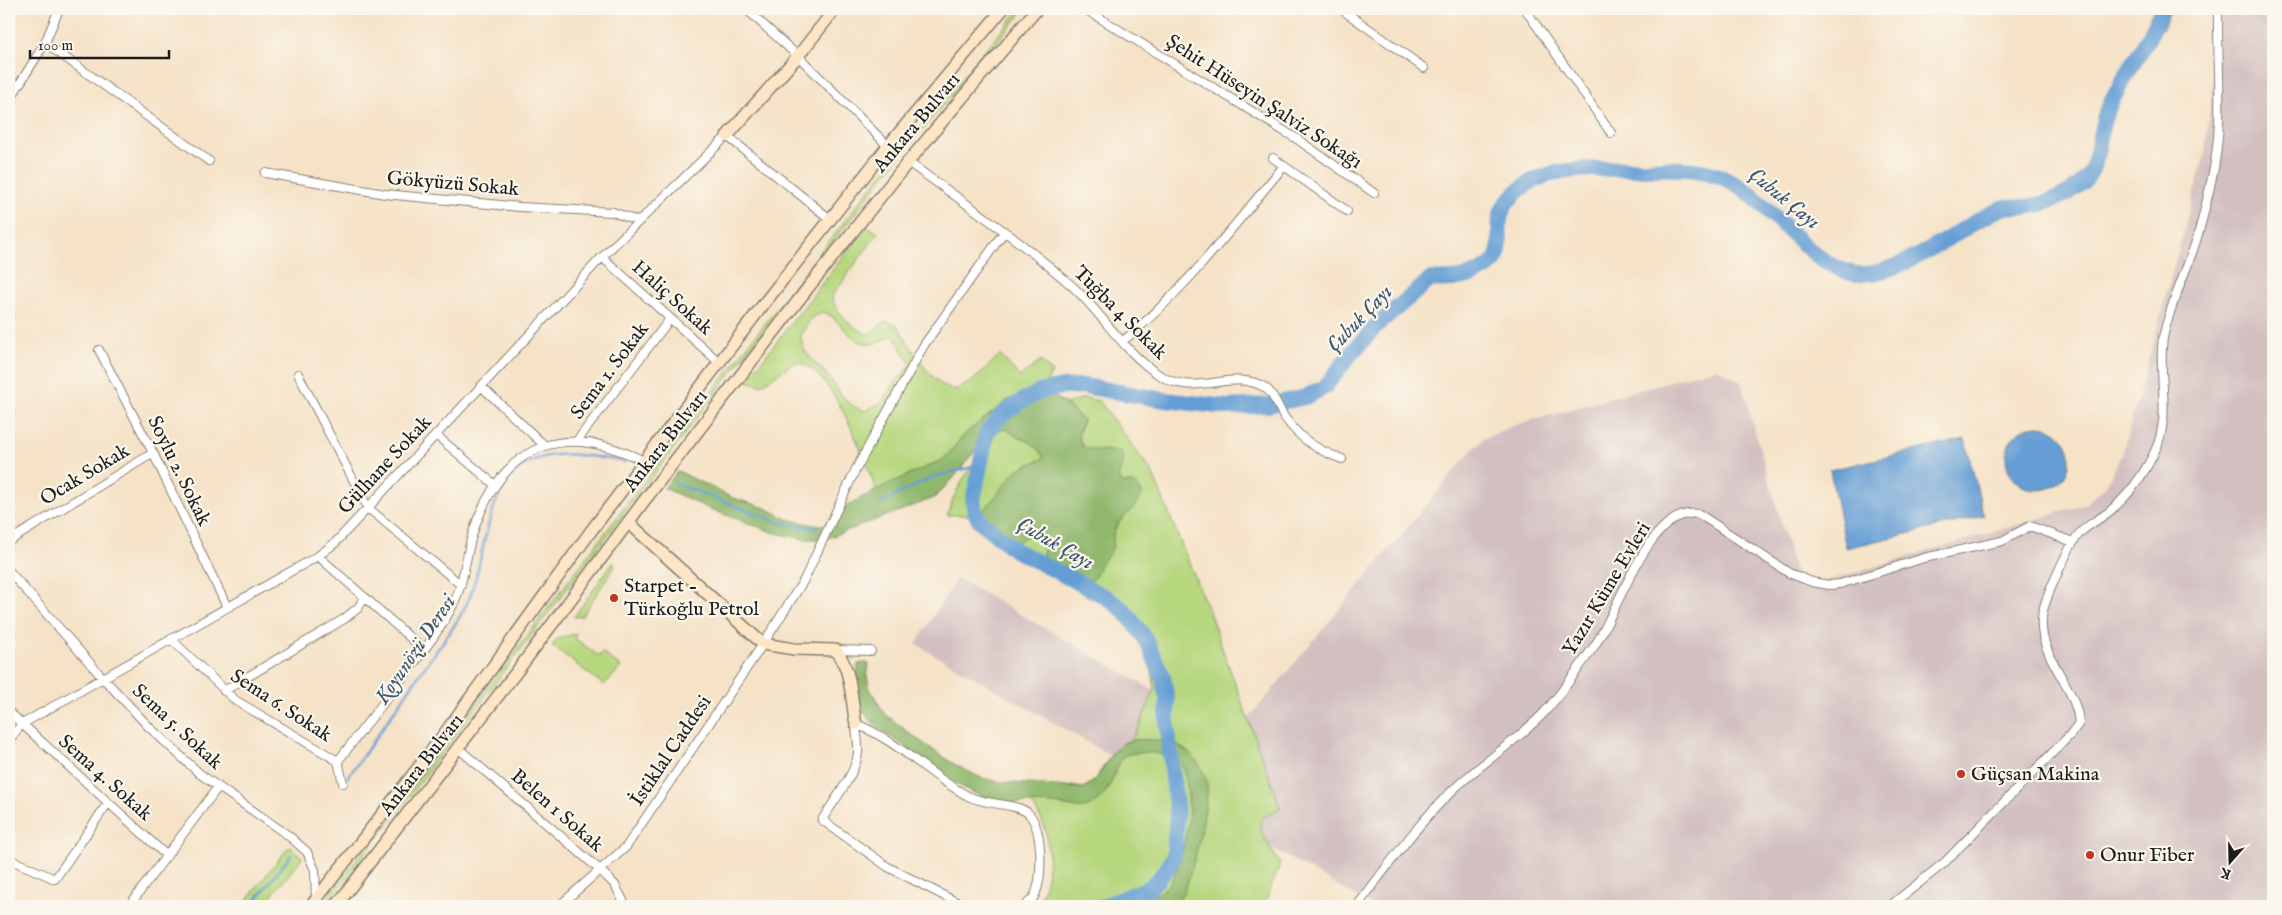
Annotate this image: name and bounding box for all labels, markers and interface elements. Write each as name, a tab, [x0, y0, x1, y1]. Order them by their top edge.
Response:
scale bar	[30, 28, 169, 60]
street label: Şehit Hüseyin Şalviz Sokağı	[1161, 29, 1367, 175]
text: 100 m	[38, 36, 74, 55]
street label: Ankara Bulvarı	[867, 68, 966, 179]
water label: Çubuk Çayı	[1743, 162, 1825, 236]
street label: Gökyüzü Sokak	[386, 166, 520, 202]
street label: Haliç Sokak	[626, 255, 718, 341]
street label: Tuğba 4 Sokak	[1068, 261, 1173, 366]
water label: Çubuk Çayı	[1321, 279, 1399, 359]
street label: Sema 1. Sokak	[565, 317, 655, 424]
street label: Ankara Bulvarı	[618, 385, 714, 498]
street label: Gülhane Sokak	[333, 410, 437, 520]
street label: Soylu 2. Sokak	[142, 412, 217, 531]
street label: Ocak Sokak	[36, 438, 134, 511]
water label: Çubuk Çayı	[1012, 511, 1098, 577]
street label: Yazır Küme Evleri	[1557, 518, 1657, 660]
place label: Starpet - Türkoğlu Petrol	[624, 574, 759, 622]
water label: Koyunözü Deresi	[369, 589, 463, 711]
marker: Starpet - Türkoğlu Petrol	[608, 592, 620, 604]
street label: Sema 6. Sokak	[226, 664, 337, 748]
street label: Sema 5. Sokak	[126, 679, 228, 775]
street label: İstiklal Caddesi	[625, 691, 717, 811]
street label: Ankara Bulvarı	[374, 709, 470, 822]
street label: Sema 4. Sokak	[53, 729, 157, 827]
place label: Güçsan Makina	[1971, 762, 2100, 787]
street label: Belen 1 Sokak	[505, 764, 609, 858]
marker: Güçsan Makina	[1955, 768, 1967, 780]
north arrow	[2204, 838, 2254, 888]
place label: Onur Fiber	[2100, 843, 2195, 868]
marker: Onur Fiber	[2084, 849, 2096, 861]
text: K	[2217, 863, 2234, 883]

